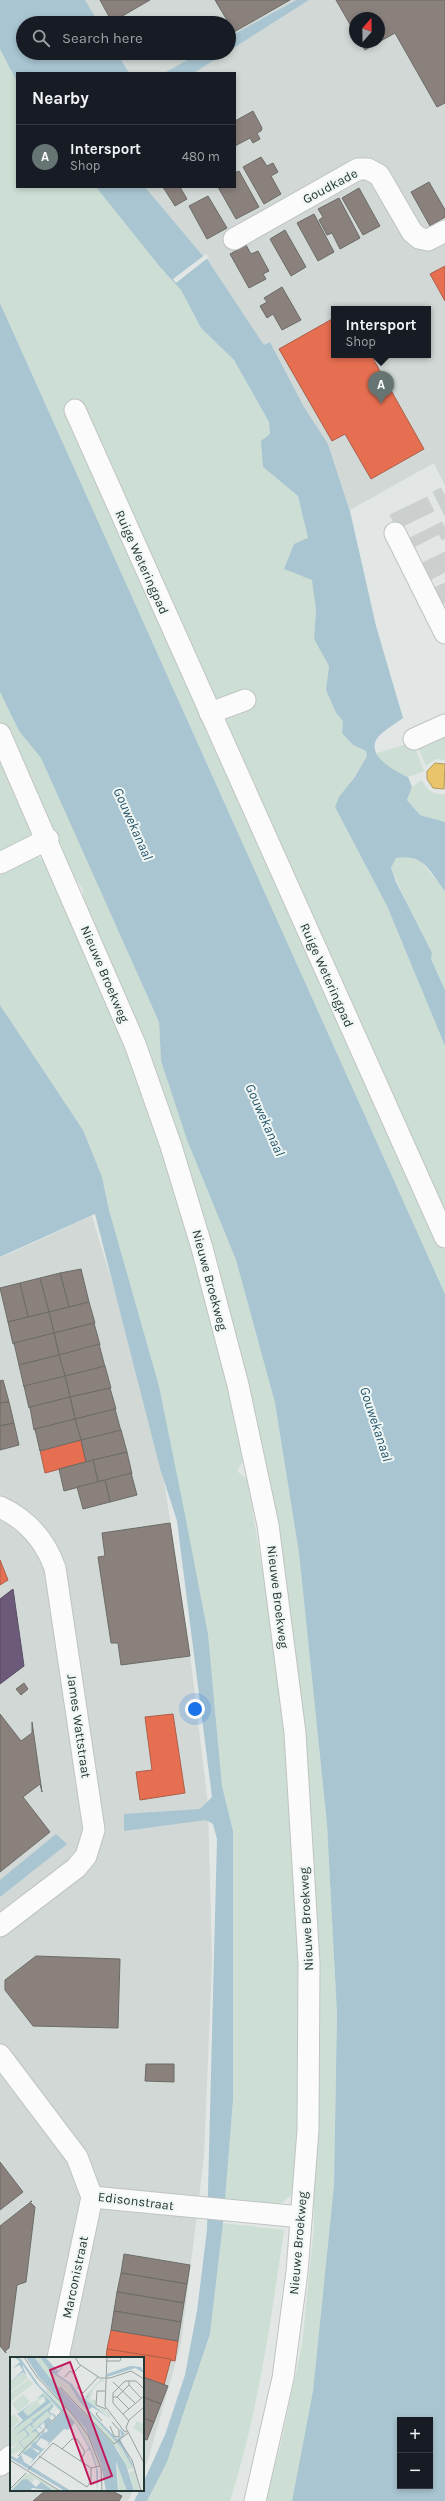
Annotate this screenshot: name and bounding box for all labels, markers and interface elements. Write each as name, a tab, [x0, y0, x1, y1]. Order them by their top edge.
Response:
north arrow	[349, 12, 385, 48]
search box	[16, 16, 236, 60]
icon: search	[30, 27, 52, 49]
text: Search here	[62, 29, 143, 47]
text: Nearby	[32, 88, 89, 108]
text: Intersport	[70, 140, 141, 158]
text: A	[41, 149, 49, 164]
text: 480 m	[182, 149, 220, 164]
text: Shop	[70, 158, 100, 173]
street label: Goudkade	[300, 165, 360, 207]
popup	[331, 306, 431, 358]
text: Intersport	[345, 316, 417, 334]
text: Shop	[345, 334, 376, 349]
pin: A	[368, 371, 394, 404]
street label: Ruige Weteringpad	[112, 508, 172, 616]
water label: Gouwekanaal	[109, 785, 157, 863]
street label: Ruige Weteringpad	[297, 921, 357, 1029]
street label: Nieuwe Broekweg	[78, 923, 132, 1025]
water label: Gouwekanaal	[241, 1081, 289, 1159]
street label: Nieuwe Broekweg	[189, 1228, 231, 1333]
water label: Gouwekanaal	[356, 1384, 396, 1464]
street label: Nieuwe Broekweg	[264, 1545, 292, 1650]
street label: James Wattstraat	[64, 1673, 94, 1779]
your location	[185, 1699, 205, 1719]
street label: Nieuwe Broekweg	[296, 1866, 316, 1971]
street label: Edisonstraat	[97, 2189, 175, 2213]
street label: Nieuwe Broekweg	[286, 2190, 310, 2295]
street label: Marconistraat	[59, 2234, 91, 2320]
inset map	[10, 2357, 144, 2491]
map controls	[397, 2417, 433, 2489]
button: +	[397, 2417, 433, 2453]
button: −	[397, 2453, 433, 2489]

